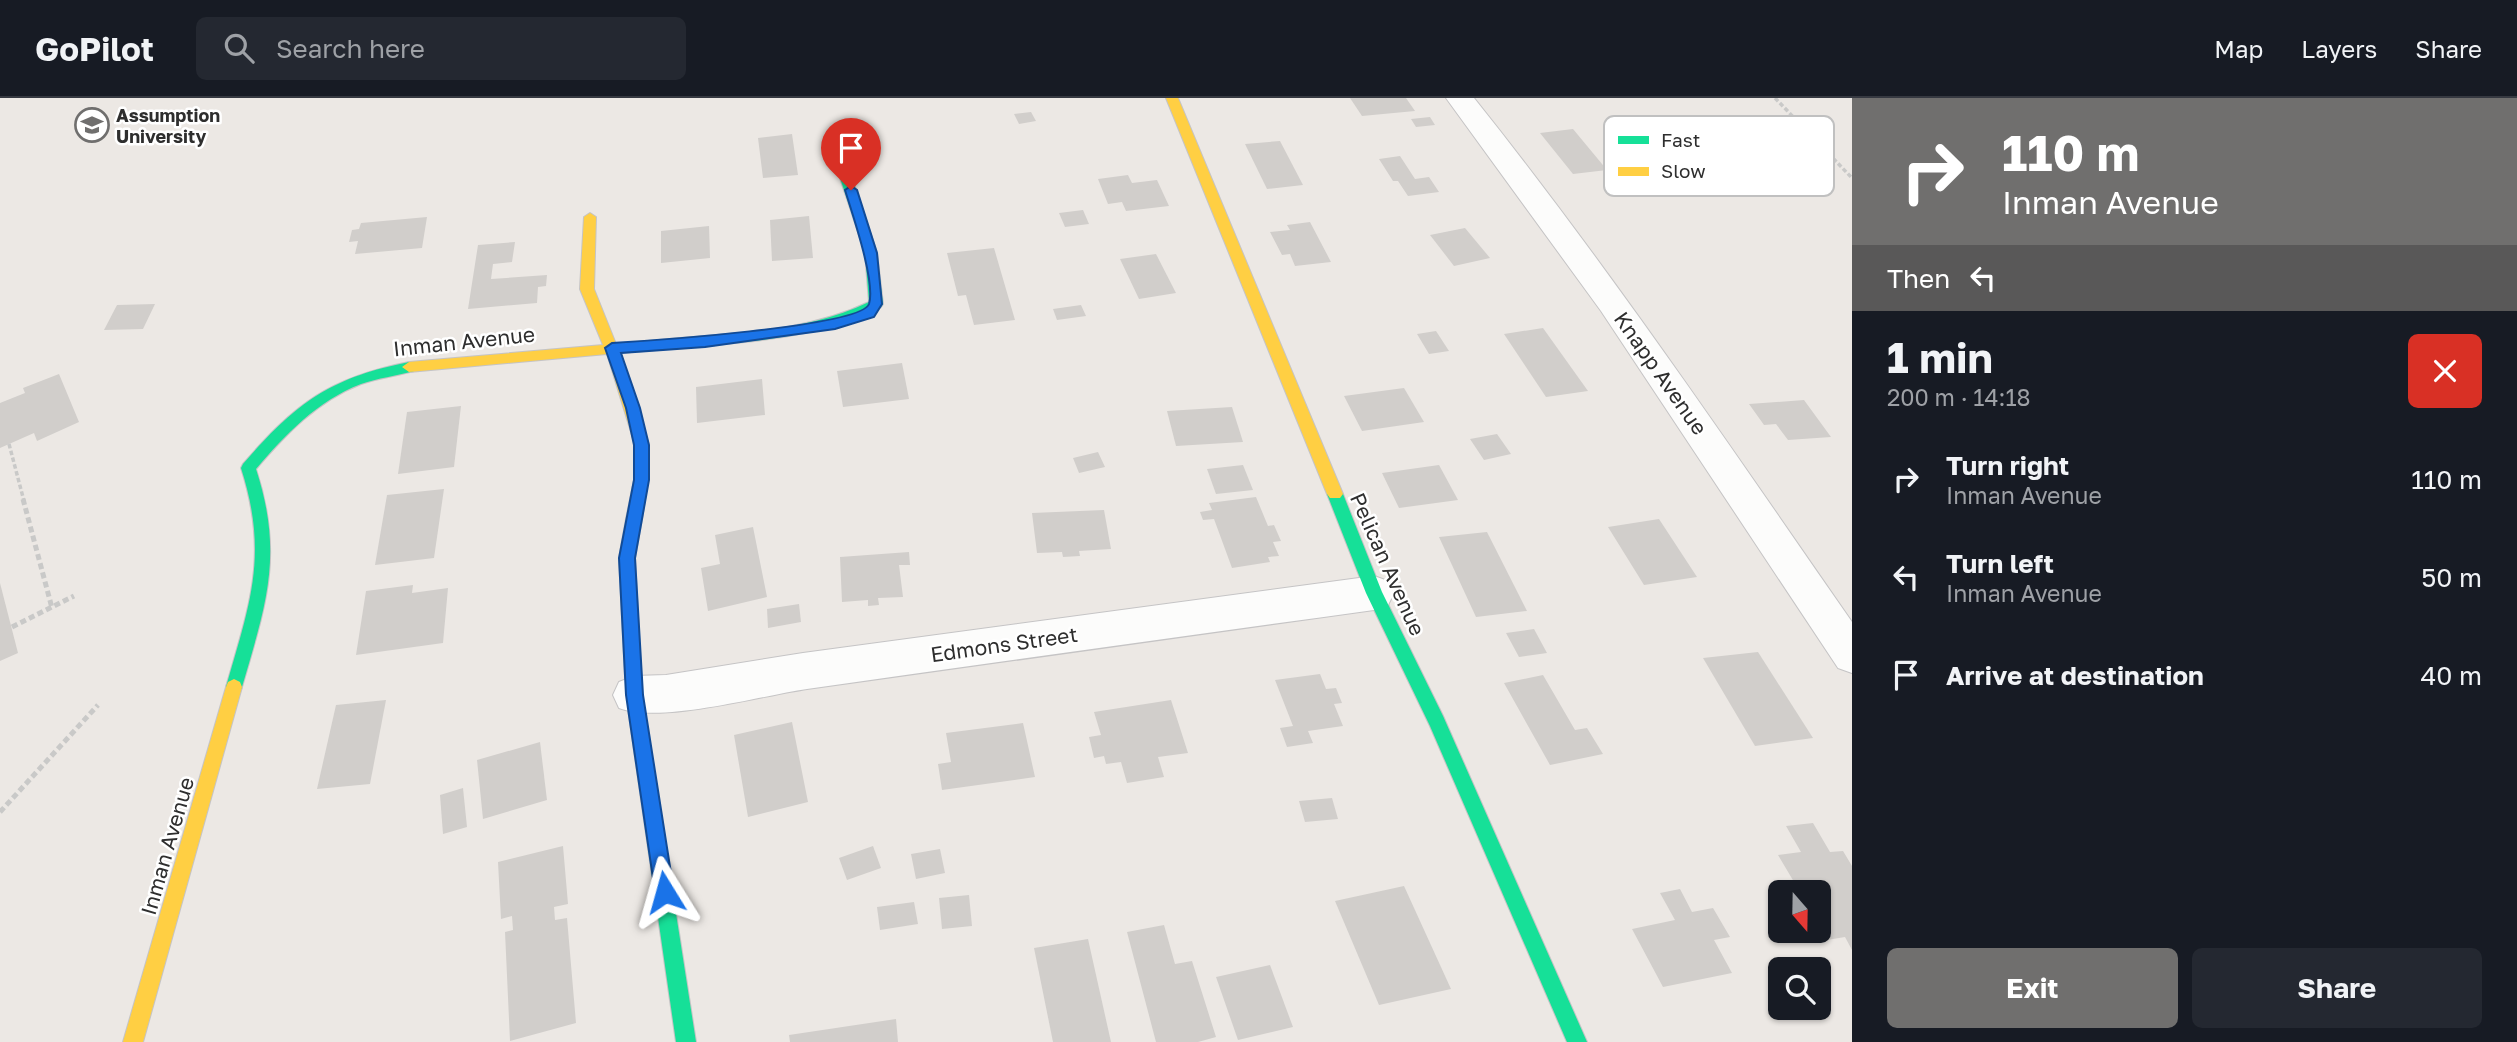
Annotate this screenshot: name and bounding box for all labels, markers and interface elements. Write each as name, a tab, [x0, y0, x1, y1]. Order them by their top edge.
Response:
search box	[196, 17, 686, 80]
text: GoPilot	[35, 29, 154, 68]
icon: search	[220, 29, 258, 67]
text: Search here	[276, 33, 425, 64]
text: Map	[2214, 34, 2263, 63]
text: Layers	[2301, 34, 2377, 63]
text: Share	[2415, 34, 2482, 63]
place label: Assumption University	[116, 104, 220, 147]
school or university icon: Assumption University	[73, 106, 111, 144]
legend	[1604, 116, 1834, 196]
pin	[821, 118, 881, 190]
text: 110 m	[2002, 123, 2139, 182]
icon: right	[1887, 126, 1978, 217]
text: Fast	[1661, 128, 1700, 151]
icon: arrive	[832, 129, 870, 167]
text: Slow	[1661, 159, 1706, 182]
text: Inman Avenue	[2002, 183, 2219, 221]
icon: left	[1964, 259, 2002, 297]
text: Then	[1887, 263, 1950, 294]
street label: Knapp Avenue	[1609, 306, 1713, 440]
street label: Inman Avenue	[392, 321, 536, 361]
text: 1 min	[1887, 332, 1993, 382]
button: close	[2408, 334, 2482, 408]
text: 200 m · 14:18	[1887, 383, 2031, 411]
text: Turn right	[1946, 450, 2069, 481]
icon: right	[1887, 460, 1925, 498]
text: 110 m	[2411, 464, 2482, 495]
text: Inman Avenue	[1946, 481, 2102, 509]
street label: Pelican Avenue	[1345, 489, 1431, 639]
text: Turn left	[1946, 548, 2054, 579]
icon: left	[1887, 558, 1925, 596]
text: 50 m	[2421, 562, 2482, 593]
text: Inman Avenue	[1946, 579, 2102, 607]
street label: Edmons Street	[929, 621, 1079, 667]
icon: arrive	[1887, 656, 1925, 694]
text: Arrive at destination	[1946, 660, 2204, 691]
text: 40 m	[2421, 660, 2482, 691]
street label: Inman Avenue	[135, 774, 199, 918]
position arrow	[628, 855, 702, 929]
north arrow	[1768, 880, 1830, 943]
map controls	[1768, 880, 1831, 1020]
button: Exit	[1887, 948, 2178, 1028]
button: Share	[2192, 948, 2482, 1028]
button: search	[1768, 957, 1831, 1020]

